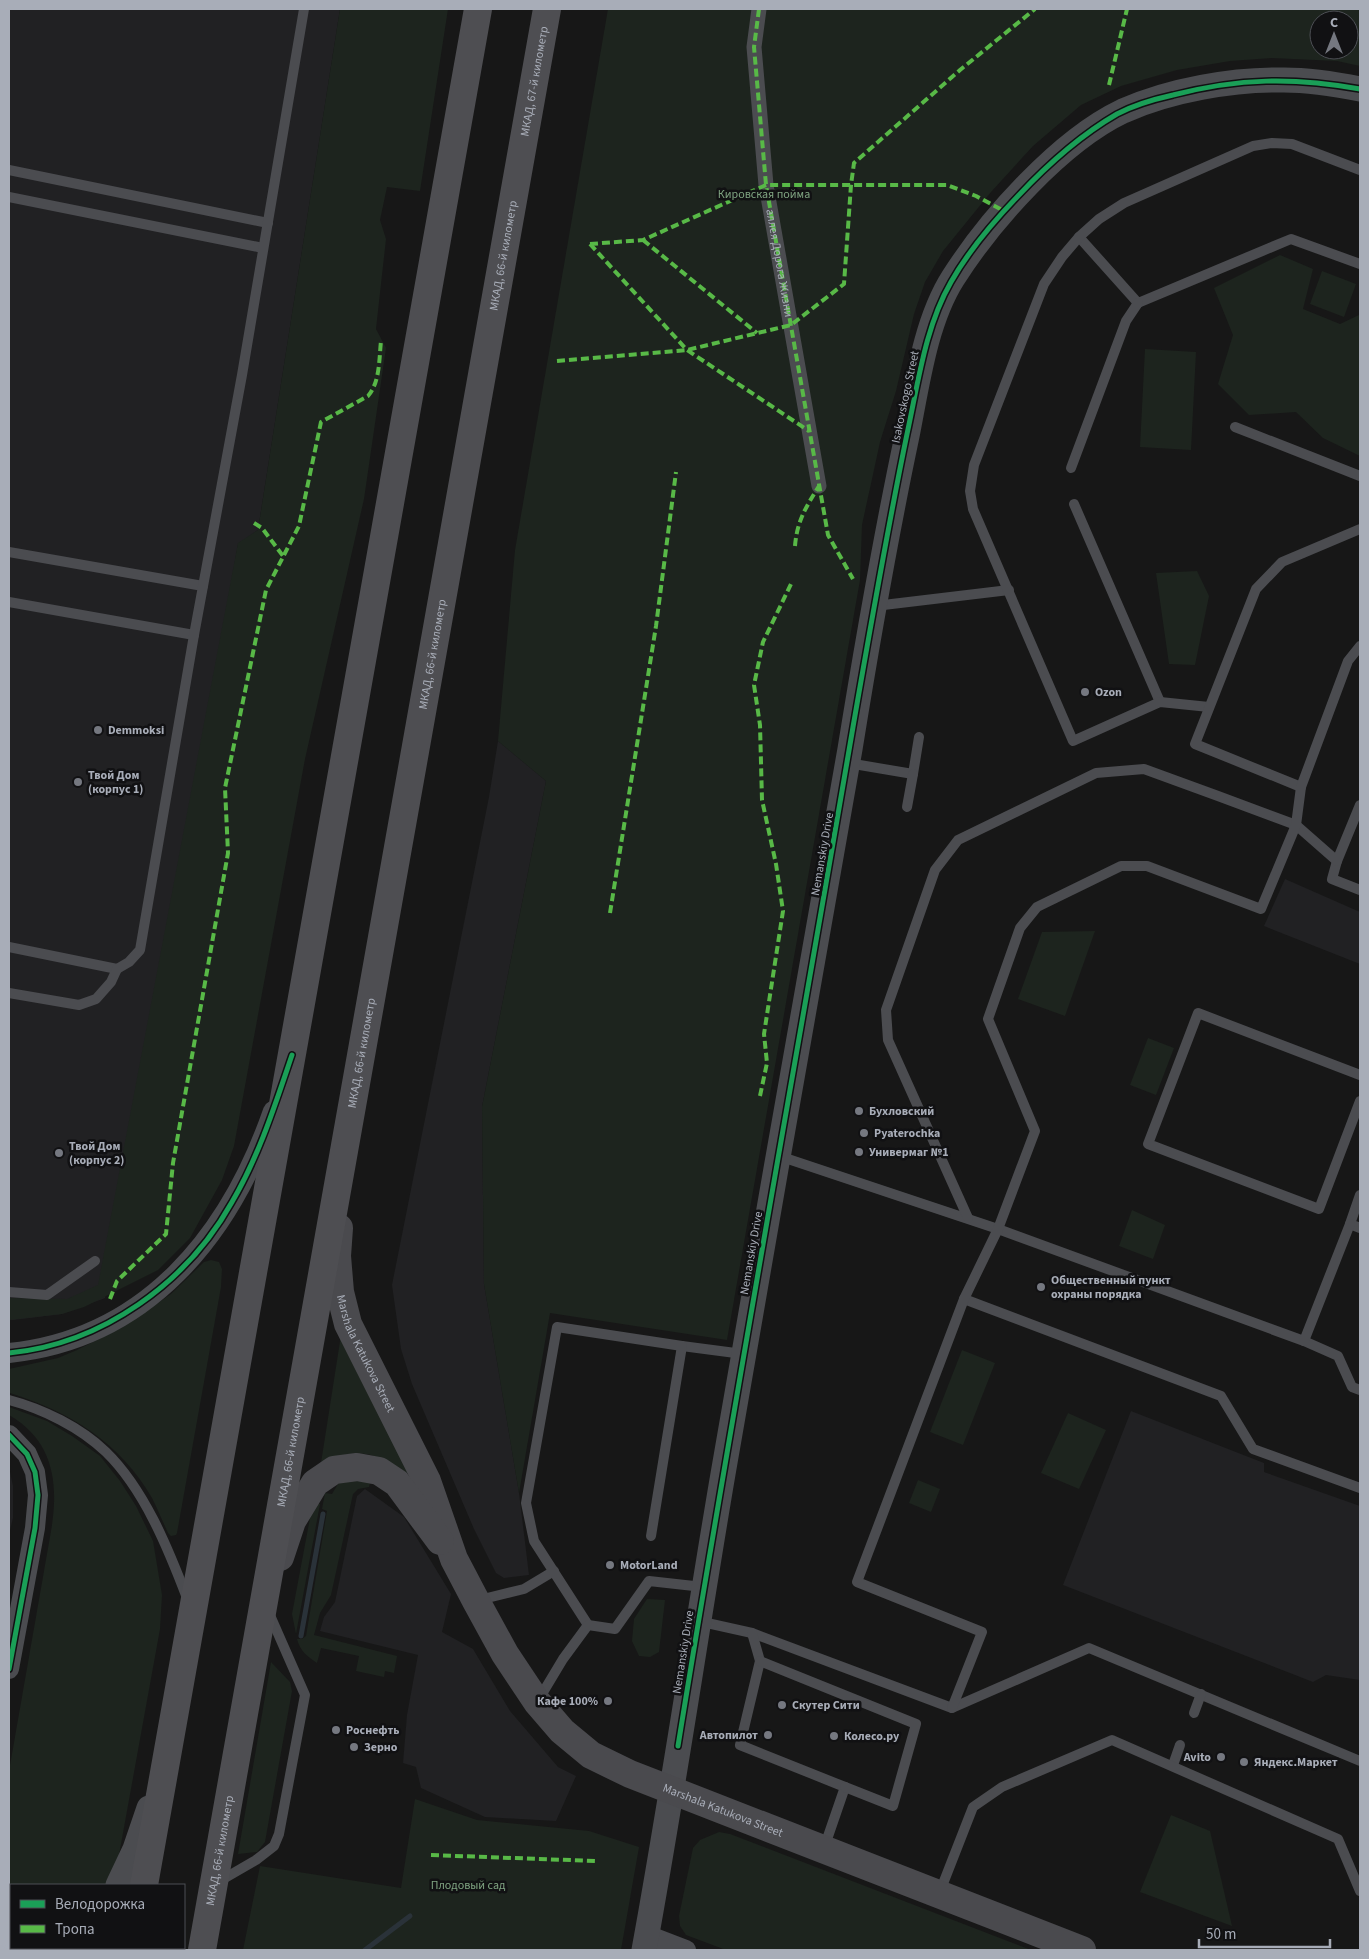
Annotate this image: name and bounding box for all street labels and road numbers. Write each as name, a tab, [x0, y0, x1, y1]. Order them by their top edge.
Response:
street label: МКАД, 67-й километр	[516, 25, 553, 138]
street label: МКАД, 66-й километр	[486, 199, 522, 312]
street label: аллея Дорога Жизни	[761, 208, 797, 318]
street label: Isakovskogo Street	[887, 349, 924, 445]
street label: МКАД, 66-й километр	[415, 598, 451, 711]
street label: Nemanskiy Drive	[807, 811, 838, 897]
street label: МКАД, 66-й километр	[344, 996, 380, 1110]
street label: Nemanskiy Drive	[736, 1210, 767, 1296]
street label: Marshala Katukova Street	[332, 1293, 399, 1415]
street label: МКАД, 66-й километр	[273, 1395, 309, 1508]
street label: Nemanskiy Drive	[669, 1609, 698, 1695]
street label: Marshala Katukova Street	[660, 1780, 785, 1842]
street label: МКАД, 66-й километр	[202, 1794, 238, 1907]

